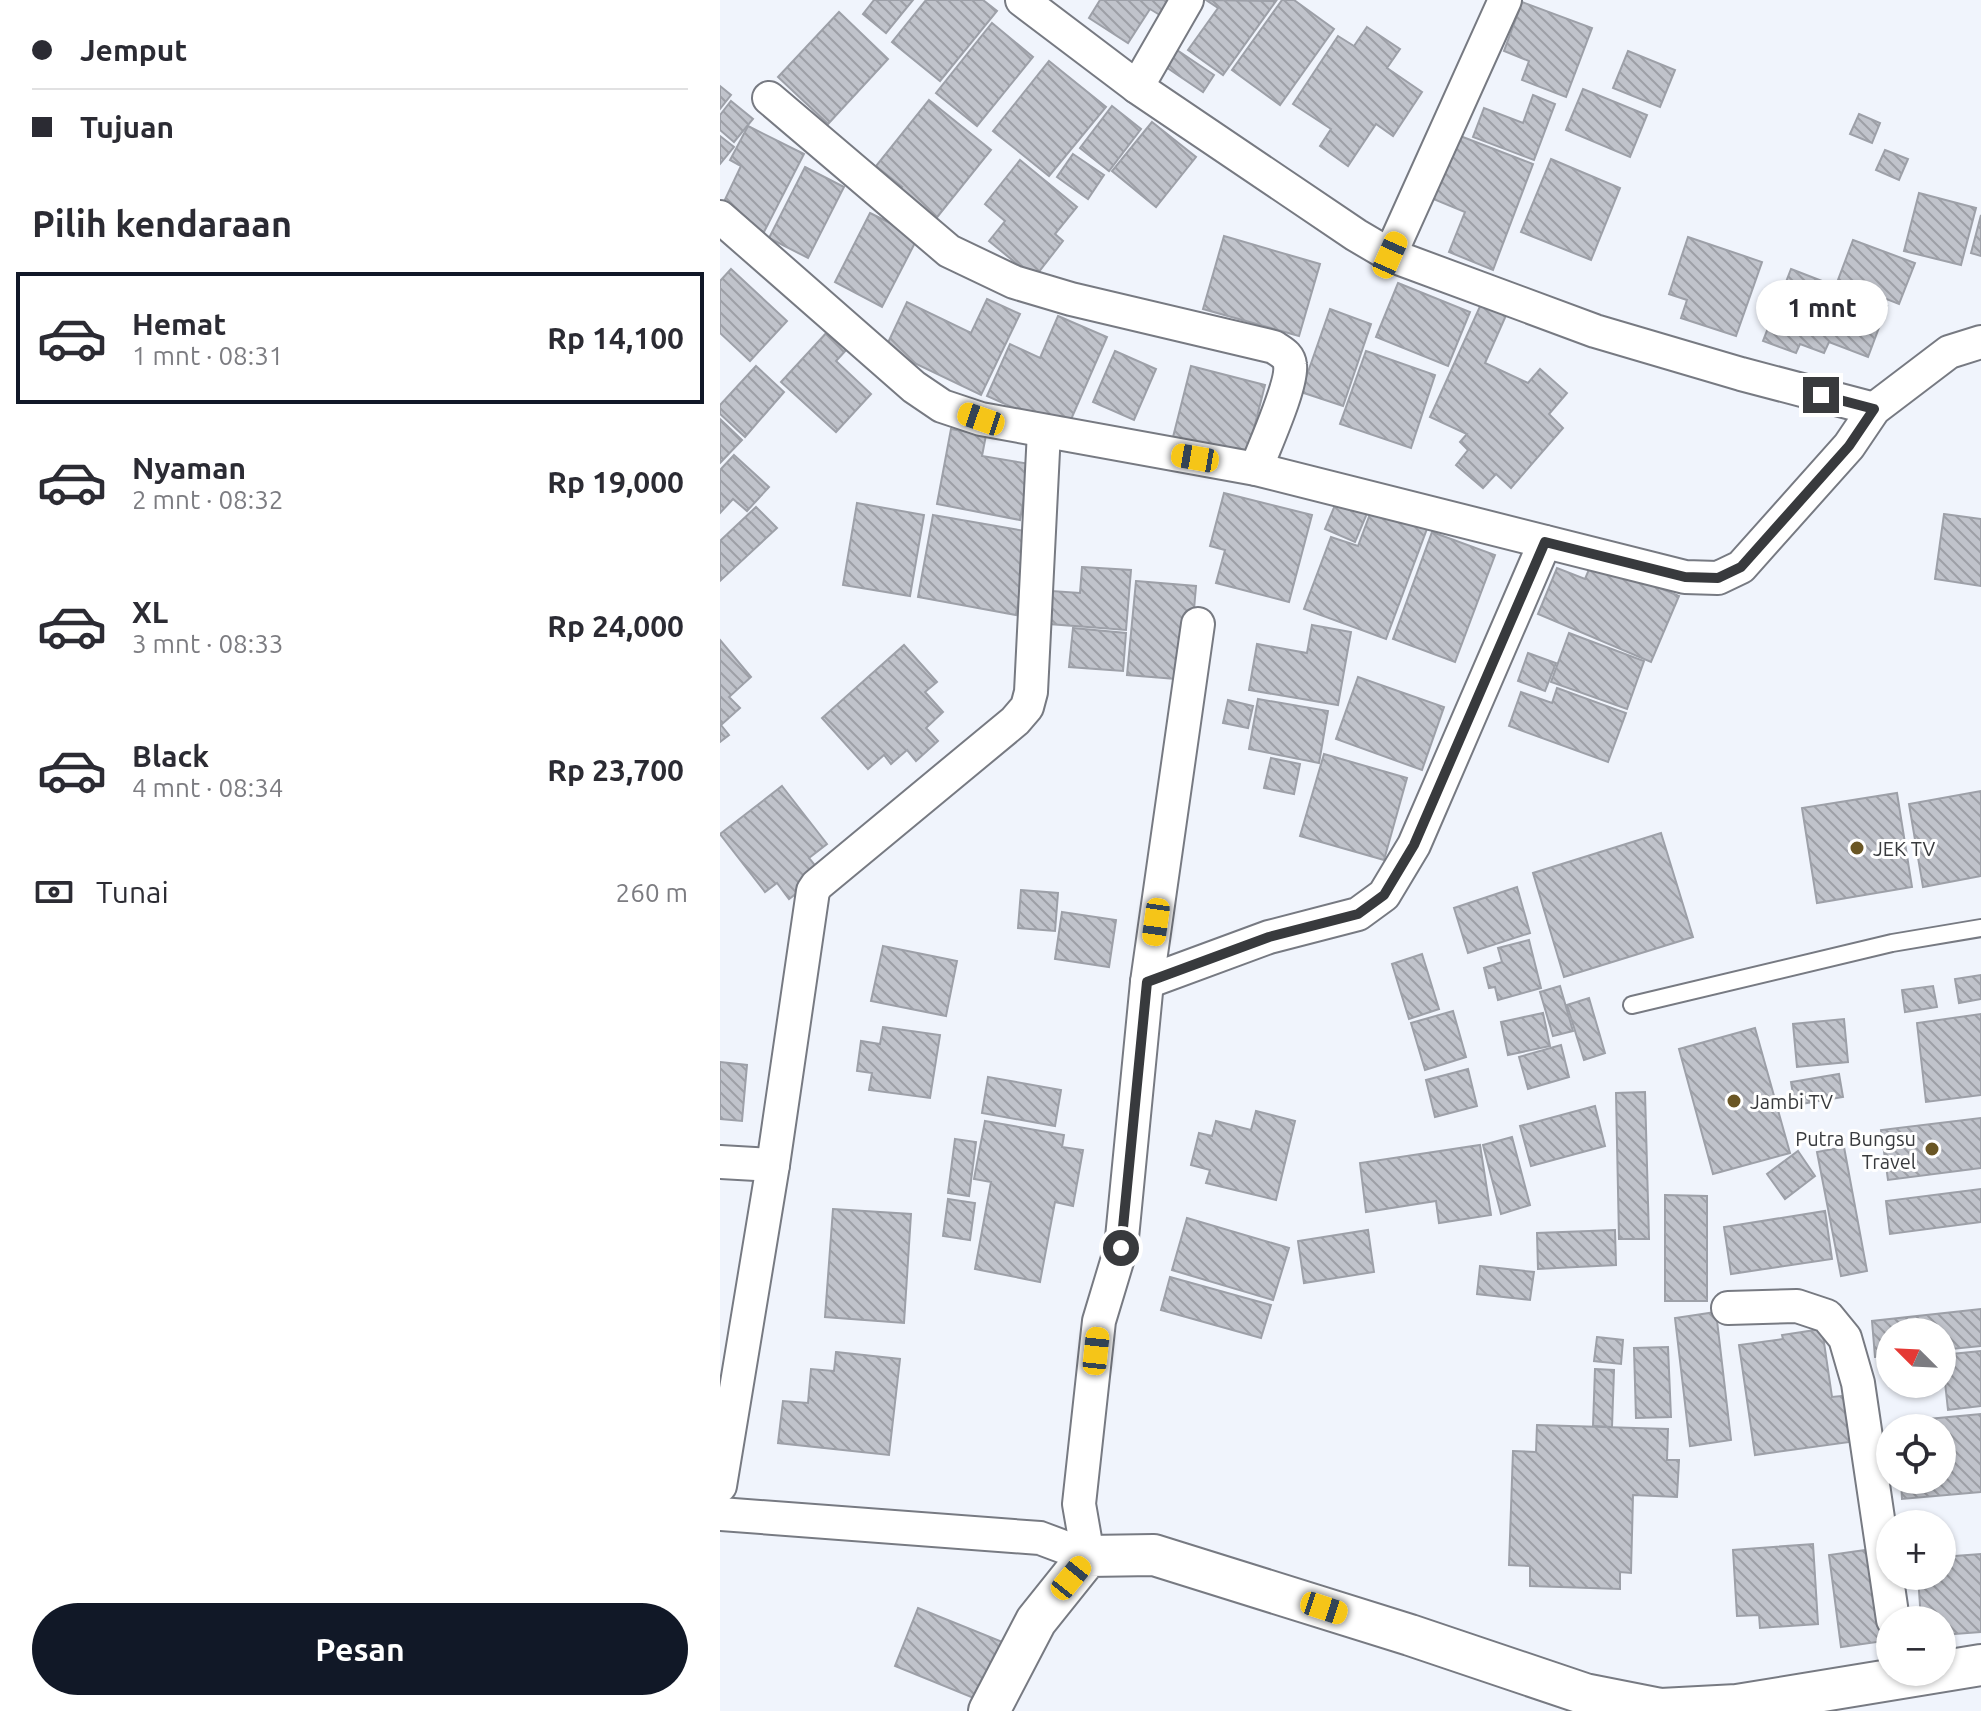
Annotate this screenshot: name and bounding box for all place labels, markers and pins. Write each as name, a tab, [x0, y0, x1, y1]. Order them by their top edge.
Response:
place label: JEK TV	[1873, 837, 1935, 860]
marker: JEK TV	[1848, 839, 1866, 857]
place label: Jambi TV	[1750, 1090, 1833, 1113]
marker: Jambi TV	[1725, 1092, 1743, 1110]
place label: Putra Bungsu Travel	[1795, 1127, 1916, 1173]
marker: Putra Bungsu Travel	[1923, 1140, 1941, 1158]

